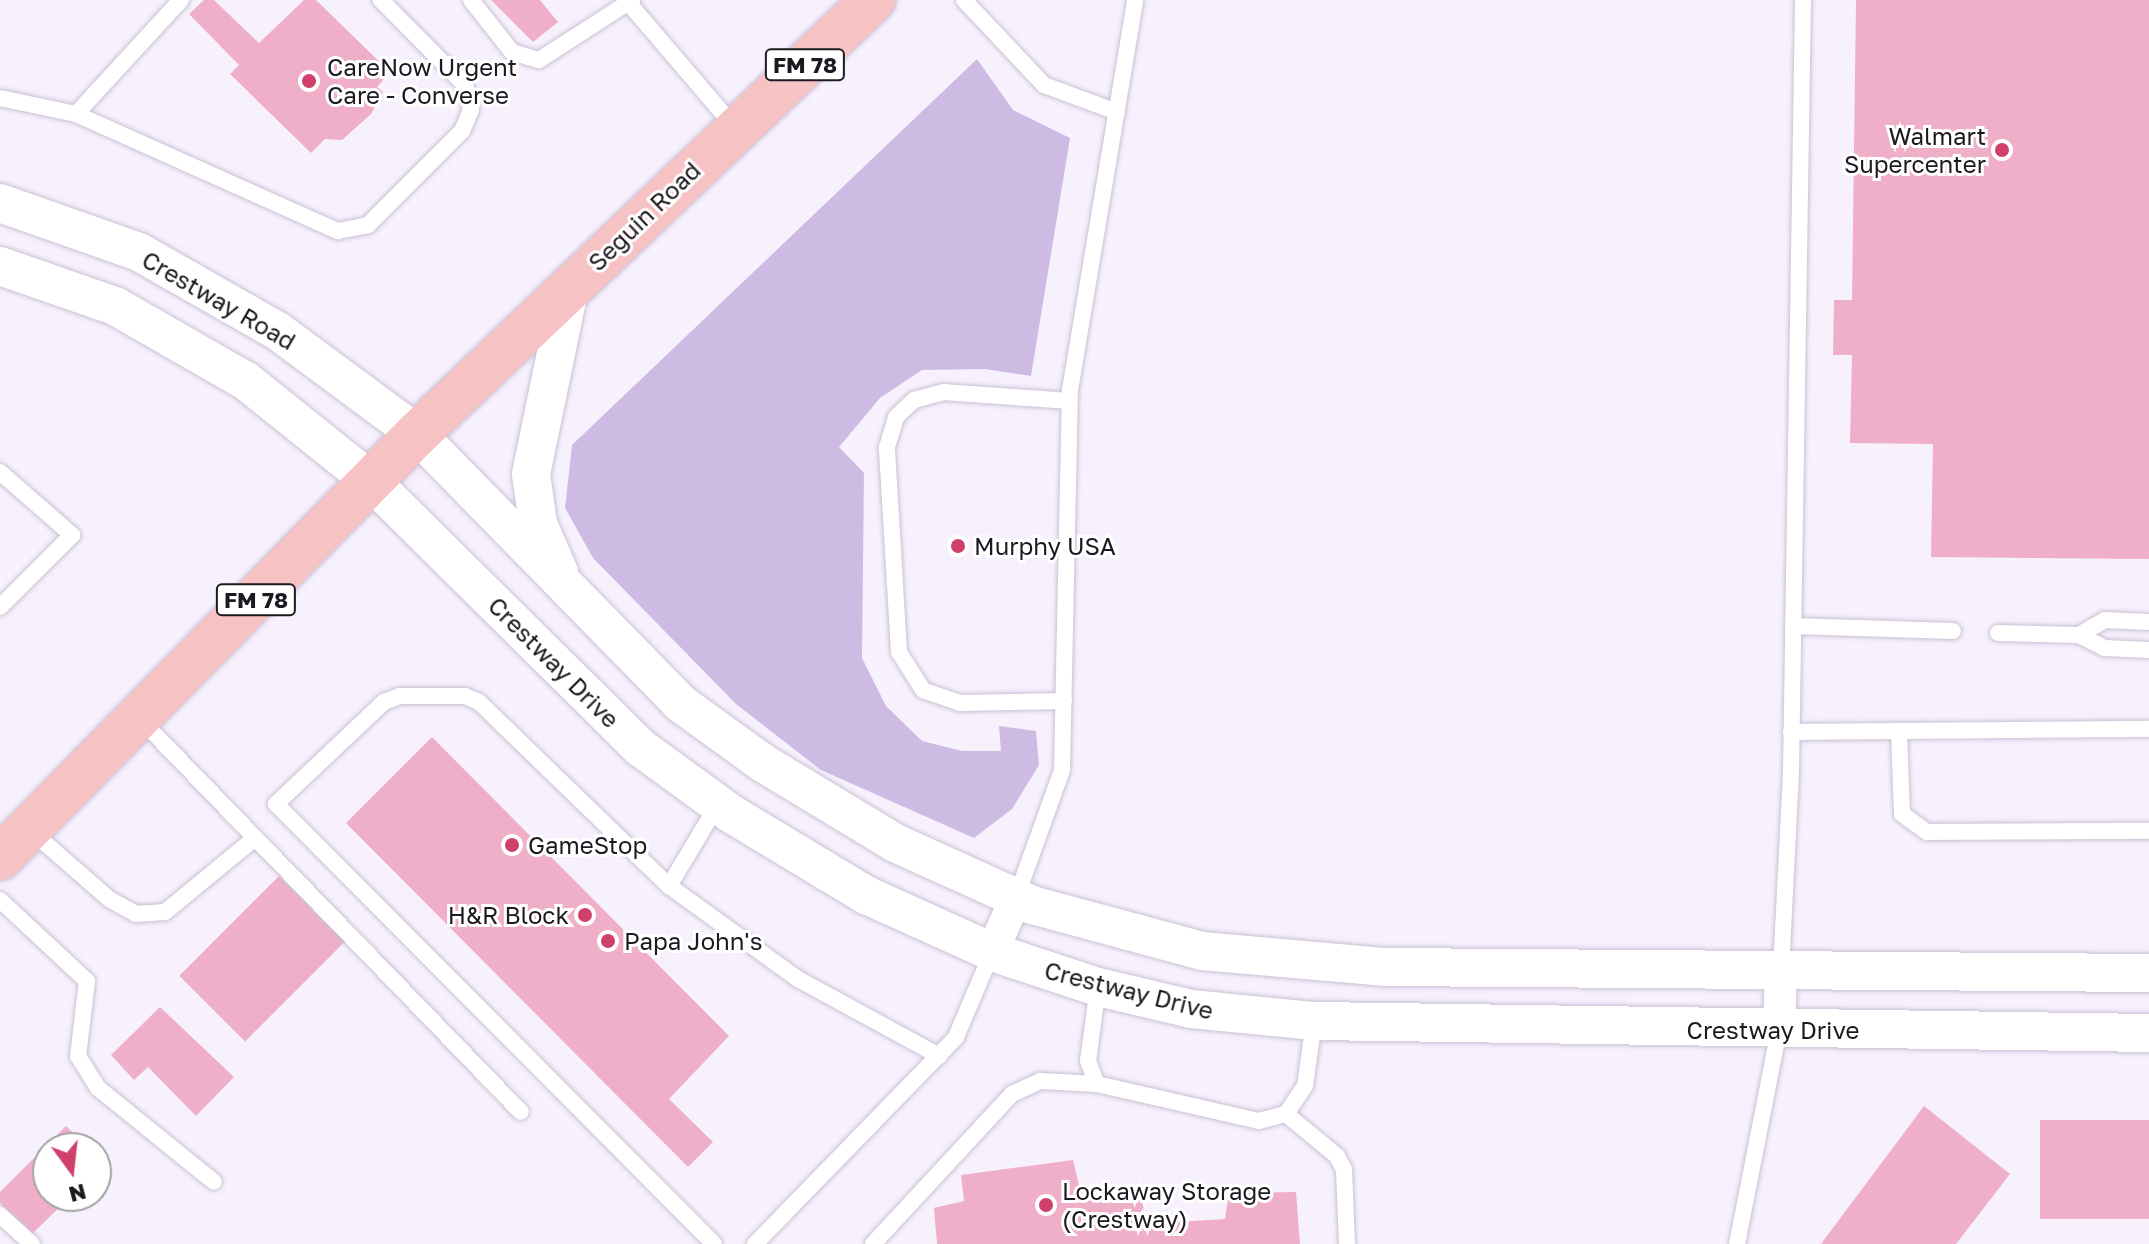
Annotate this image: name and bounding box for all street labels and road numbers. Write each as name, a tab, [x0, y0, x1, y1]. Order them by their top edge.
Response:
road number: FM 78	[763, 47, 847, 83]
street label: Seguin Road	[582, 155, 706, 277]
street label: Crestway Road	[137, 244, 301, 356]
road number: FM 78	[214, 582, 298, 618]
street label: Crestway Drive	[483, 591, 625, 733]
street label: Crestway Drive	[1042, 955, 1216, 1025]
street label: Crestway Drive	[1687, 1016, 1859, 1044]

